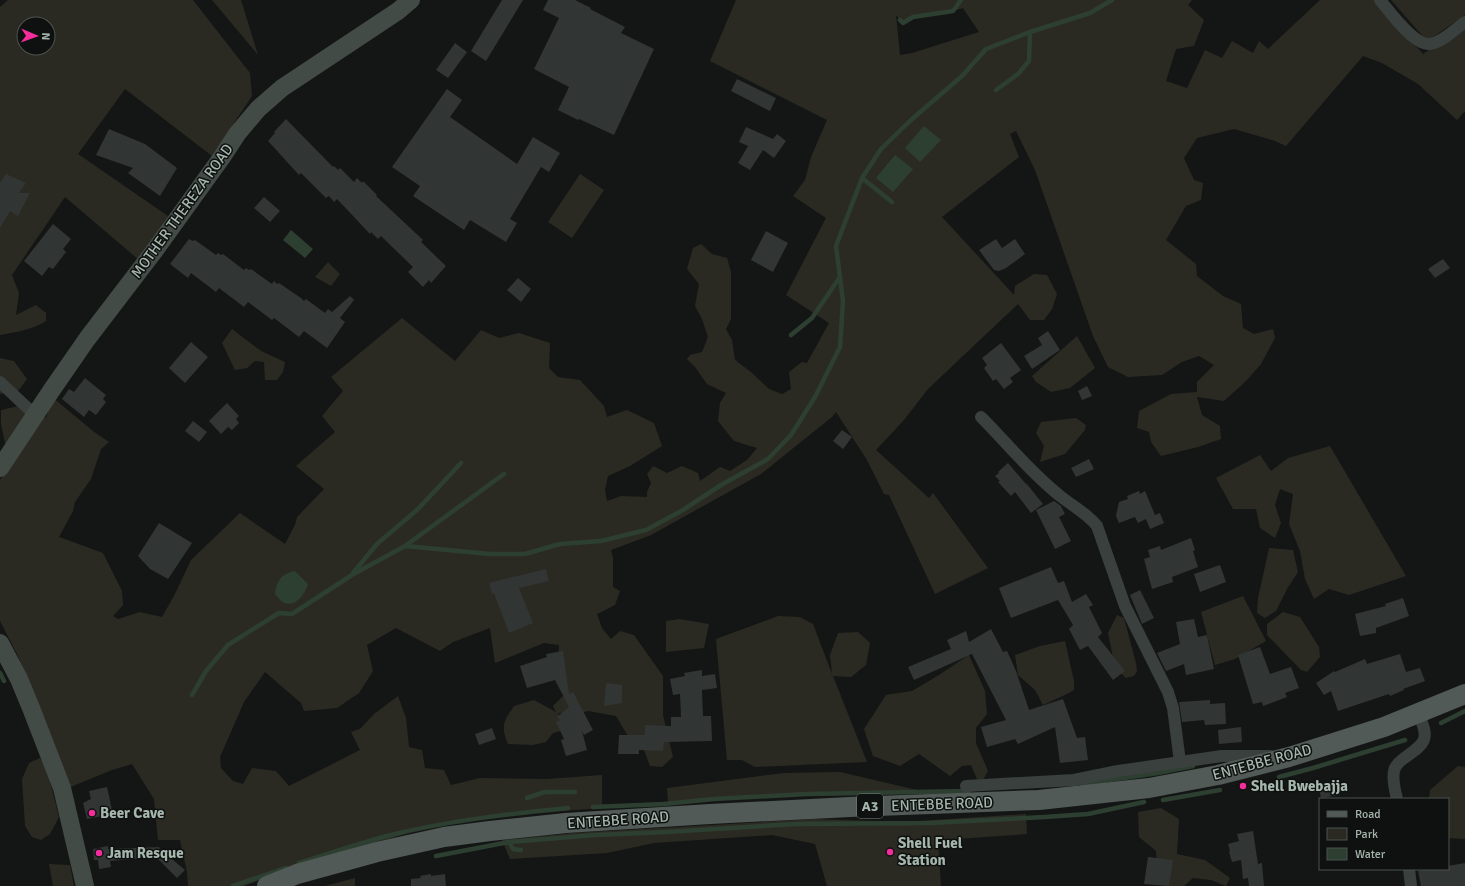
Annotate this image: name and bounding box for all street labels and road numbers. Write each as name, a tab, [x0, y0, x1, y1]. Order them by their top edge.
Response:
street label: MOTHER THEREZA ROAD	[127, 140, 237, 282]
street label: ENTEBBE ROAD	[1210, 740, 1314, 784]
street label: ENTEBBE ROAD	[891, 793, 993, 815]
road number: A3	[857, 794, 883, 818]
street label: ENTEBBE ROAD	[567, 807, 669, 833]

